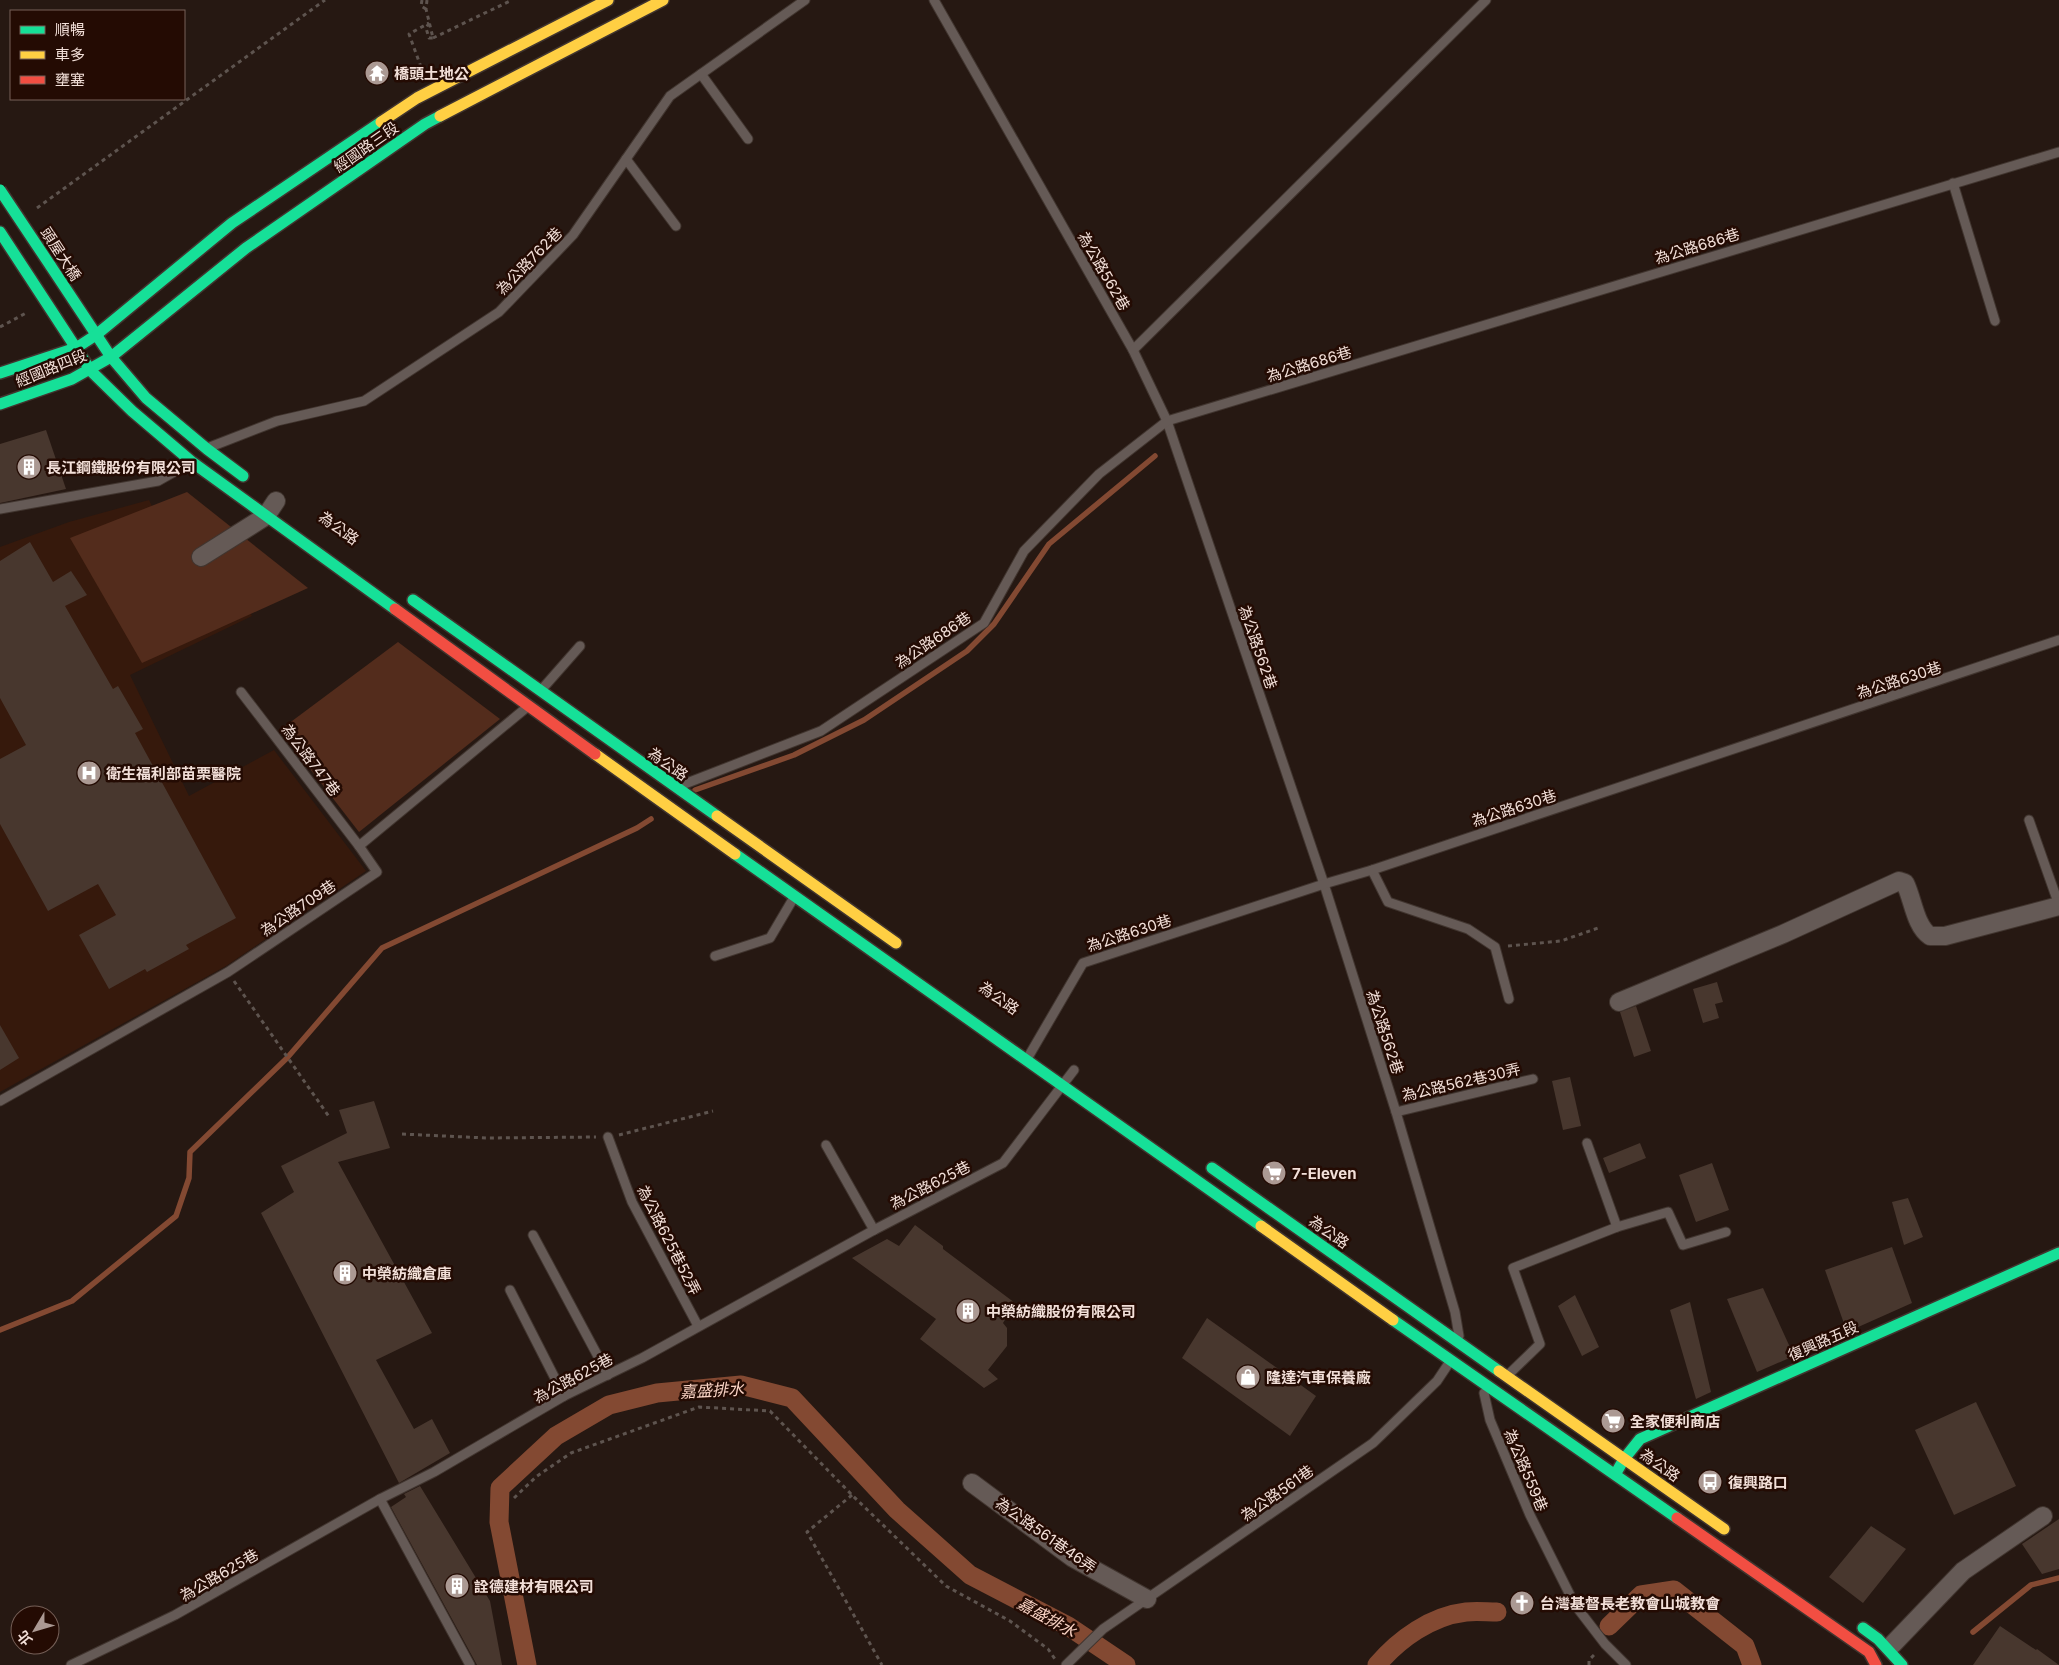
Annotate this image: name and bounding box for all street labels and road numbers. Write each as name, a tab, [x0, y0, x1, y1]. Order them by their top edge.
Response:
street label: 經國路三段	[330, 118, 402, 176]
street label: 為公路762巷	[492, 223, 566, 299]
street label: 頭屋大橋	[37, 224, 85, 284]
street label: 為公路686巷	[1652, 224, 1742, 268]
street label: 為公路562巷	[1074, 228, 1134, 314]
street label: 為公路686巷	[1264, 342, 1354, 386]
street label: 經國路四段	[13, 345, 89, 391]
street label: 為公路	[315, 507, 363, 549]
street label: 為公路562巷	[1235, 603, 1281, 691]
street label: 為公路686巷	[891, 608, 975, 672]
street label: 為公路630巷	[1854, 657, 1944, 703]
street label: 為公路747巷	[278, 720, 344, 800]
street label: 為公路	[644, 743, 692, 785]
street label: 為公路630巷	[1469, 785, 1559, 831]
street label: 為公路709巷	[257, 876, 339, 940]
street label: 為公路630巷	[1084, 910, 1174, 956]
street label: 為公路	[975, 977, 1023, 1019]
street label: 為公路562巷	[1362, 987, 1408, 1077]
street label: 為公路562巷30弄	[1400, 1059, 1522, 1105]
street label: 為公路625巷	[887, 1157, 973, 1213]
street label: 為公路625巷52弄	[633, 1182, 705, 1298]
street label: 為公路	[1305, 1211, 1353, 1253]
street label: 復興路五段	[1785, 1317, 1861, 1365]
street label: 為公路625巷	[530, 1349, 616, 1407]
street label: 為公路559巷	[1500, 1426, 1552, 1514]
street label: 為公路	[1636, 1444, 1684, 1486]
street label: 為公路561巷	[1237, 1461, 1317, 1525]
street label: 為公路561巷46弄	[992, 1493, 1100, 1577]
street label: 為公路625巷	[176, 1545, 262, 1605]

